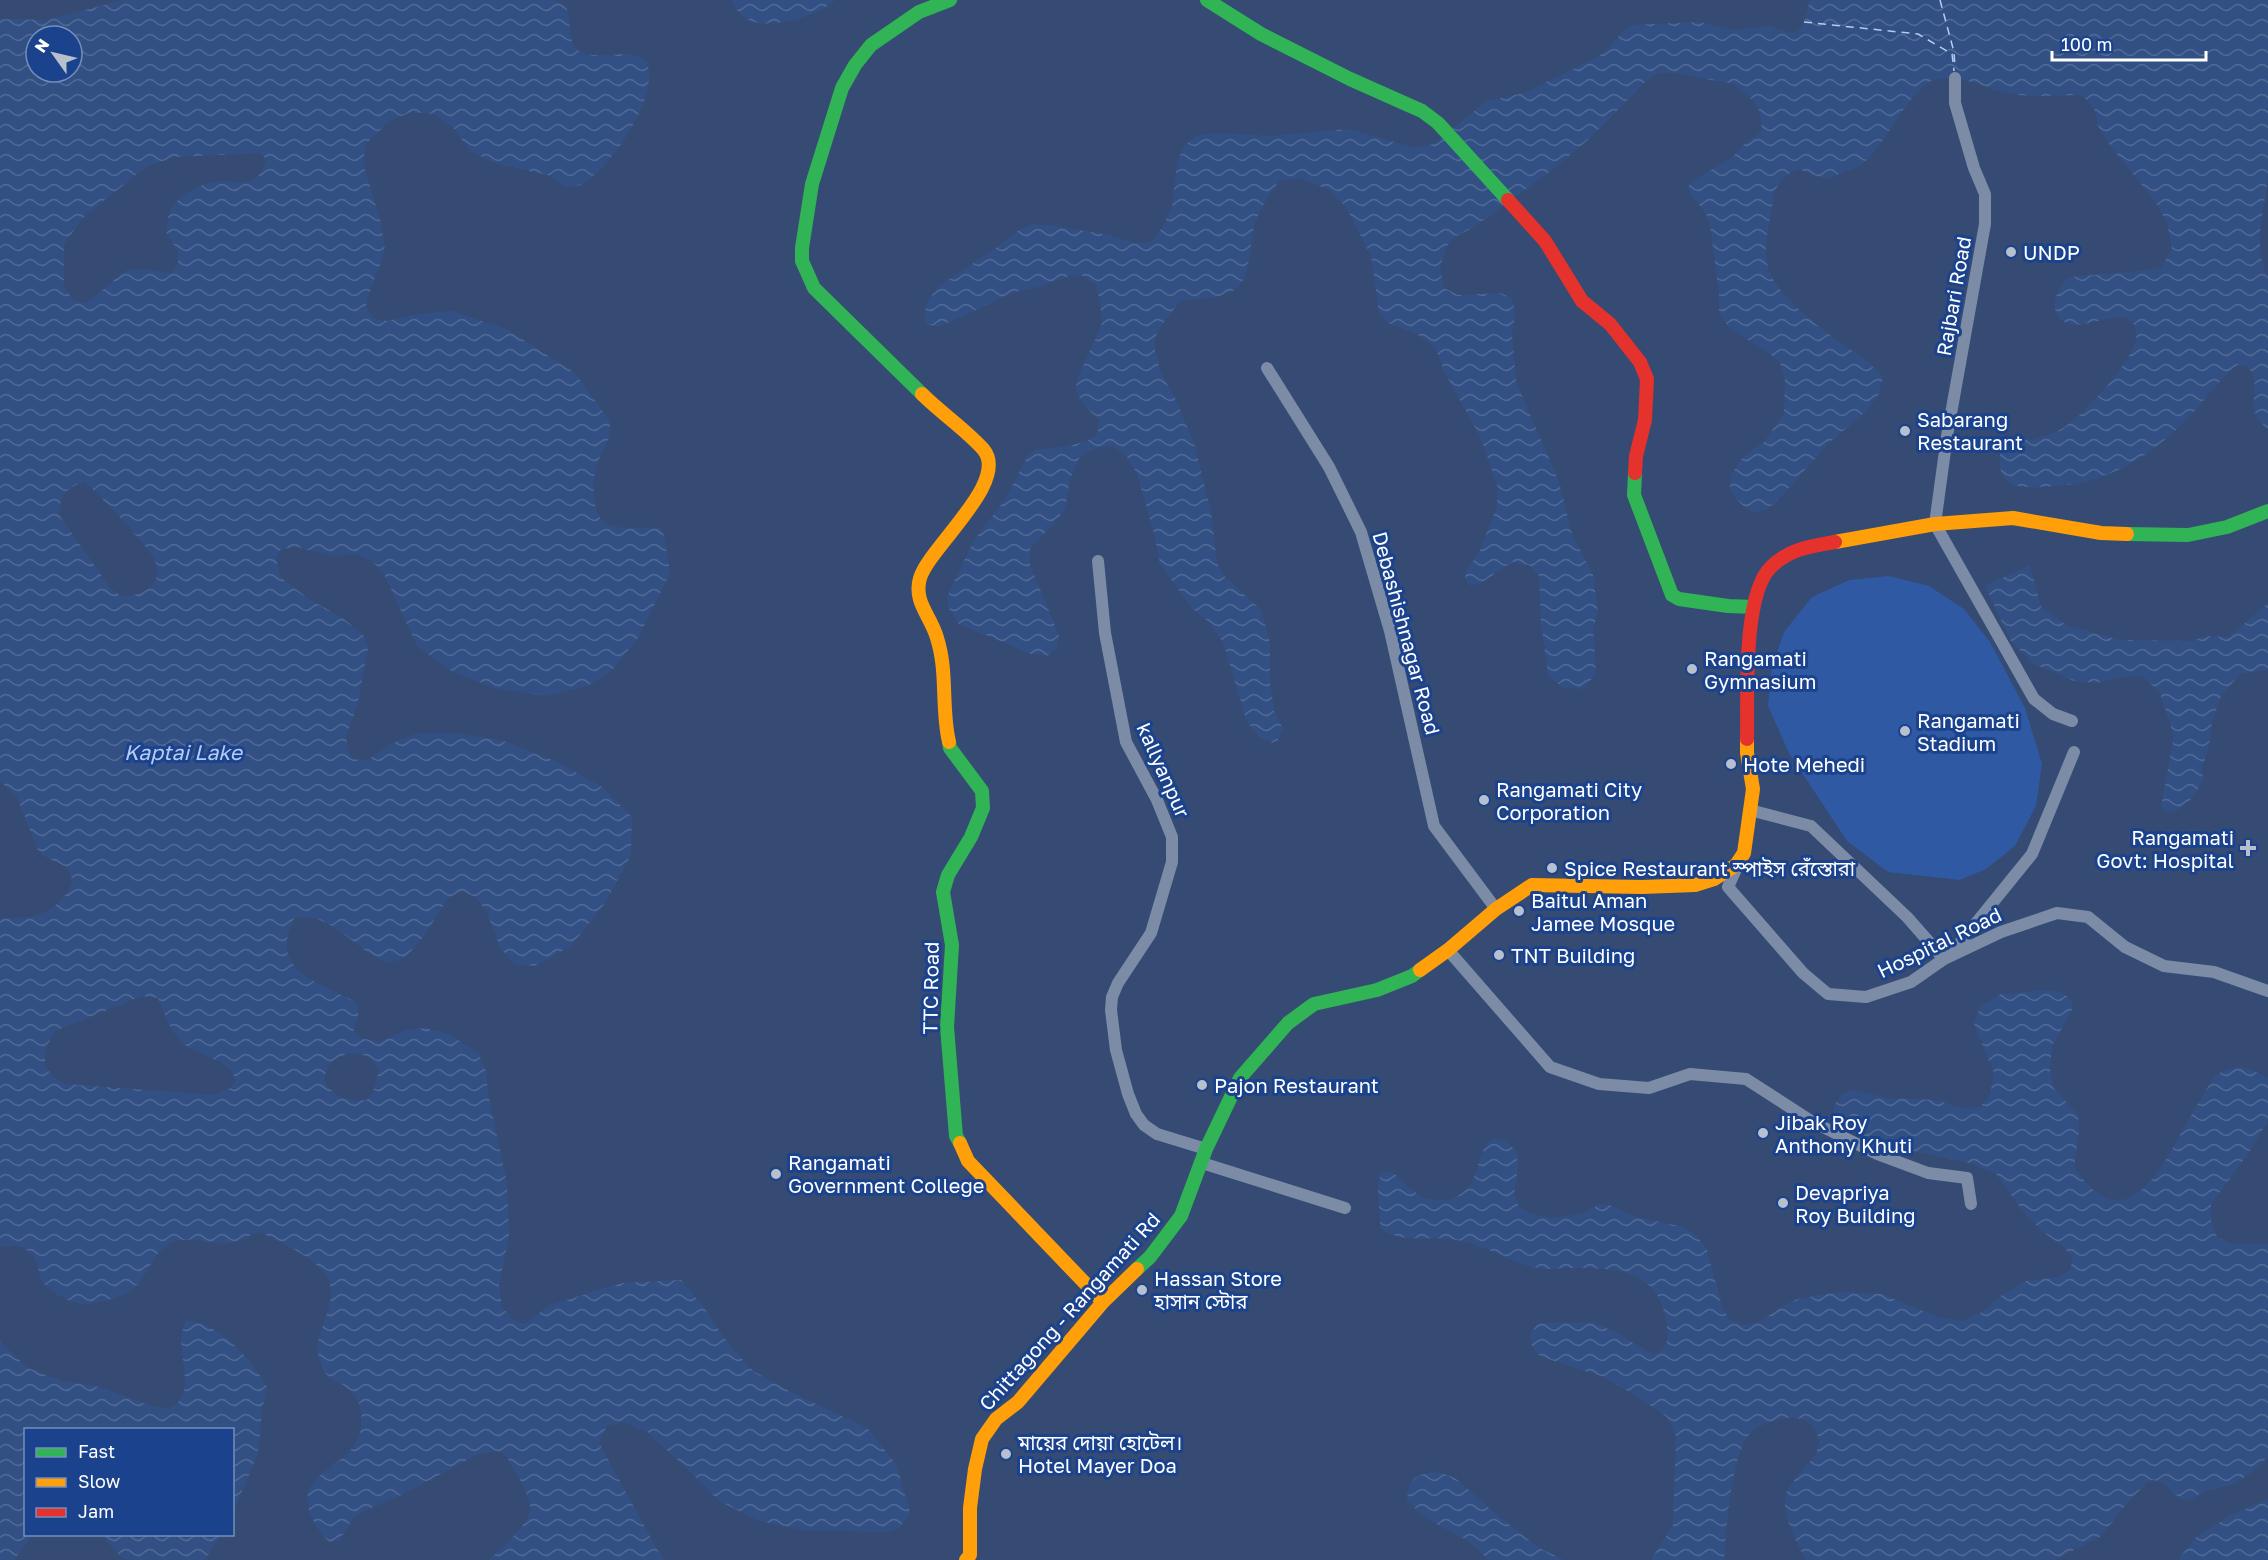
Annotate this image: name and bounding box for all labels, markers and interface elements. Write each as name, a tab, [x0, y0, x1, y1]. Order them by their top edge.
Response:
north arrow	[24, 24, 84, 84]
scale bar	[2052, 24, 2206, 62]
text: 100 m	[2061, 33, 2112, 55]
text: N	[30, 35, 53, 56]
street label: Rajbari Road	[1931, 234, 1975, 358]
place label: UNDP	[2023, 240, 2080, 264]
marker: UNDP	[2004, 245, 2018, 259]
place label: Sabarang Restaurant	[1917, 407, 2023, 454]
marker: Sabarang Restaurant	[1898, 424, 1912, 438]
street label: Debashishnagar Road	[1368, 529, 1446, 737]
place label: Rangamati Gymnasium	[1704, 646, 1816, 693]
marker: Rangamati Gymnasium	[1685, 662, 1699, 676]
place label: Rangamati Stadium	[1917, 708, 2020, 755]
street label: kallyanpur	[1132, 719, 1196, 821]
marker: Rangamati Stadium	[1898, 724, 1912, 738]
water label: Kaptai Lake	[124, 739, 244, 765]
place label: Hote Mehedi	[1743, 752, 1865, 776]
marker: Hote Mehedi	[1724, 757, 1738, 771]
place label: Rangamati City Corporation	[1496, 777, 1642, 824]
marker: Rangamati City Corporation	[1477, 793, 1491, 807]
place label: Rangamati Govt: Hospital	[2096, 825, 2234, 872]
marker: Rangamati Govt: Hospital	[2239, 839, 2257, 857]
place label: Spice Restaurant স্পাইস রেঁস্তোরা	[1564, 856, 1856, 880]
marker: Spice Restaurant স্পাইস রেঁস্তোরা	[1545, 861, 1559, 875]
place label: Baitul Aman Jamee Mosque	[1531, 888, 1675, 935]
street label: Hospital Road	[1873, 902, 2005, 982]
marker: Baitul Aman Jamee Mosque	[1512, 904, 1526, 918]
street label: TTC Road	[917, 941, 943, 1035]
place label: TNT Building	[1511, 943, 1635, 967]
marker: TNT Building	[1492, 948, 1506, 962]
place label: Pajon Restaurant	[1214, 1073, 1379, 1097]
marker: Pajon Restaurant	[1195, 1078, 1209, 1092]
place label: Jibak Roy Anthony Khuti	[1775, 1110, 1912, 1157]
marker: Jibak Roy Anthony Khuti	[1756, 1126, 1770, 1140]
place label: Rangamati Government College	[788, 1150, 984, 1197]
marker: Rangamati Government College	[769, 1167, 783, 1181]
place label: Devapriya Roy Building	[1795, 1180, 1916, 1227]
marker: Devapriya Roy Building	[1776, 1196, 1790, 1210]
street label: Chittagong - Rangamati Rd	[974, 1207, 1164, 1415]
place label: Hassan Store হাসান স্টোর	[1153, 1266, 1282, 1313]
marker: Hassan Store হাসান স্টোর	[1135, 1283, 1149, 1297]
legend	[24, 1428, 234, 1536]
place label: মায়ের দোয়া হোটেল। Hotel Mayer Doa	[1017, 1430, 1182, 1477]
text: Fast	[78, 1440, 115, 1462]
marker: মায়ের দোয়া হোটেল। Hotel Mayer Doa	[999, 1447, 1013, 1461]
text: Slow	[78, 1470, 121, 1492]
text: Jam	[78, 1500, 114, 1522]

